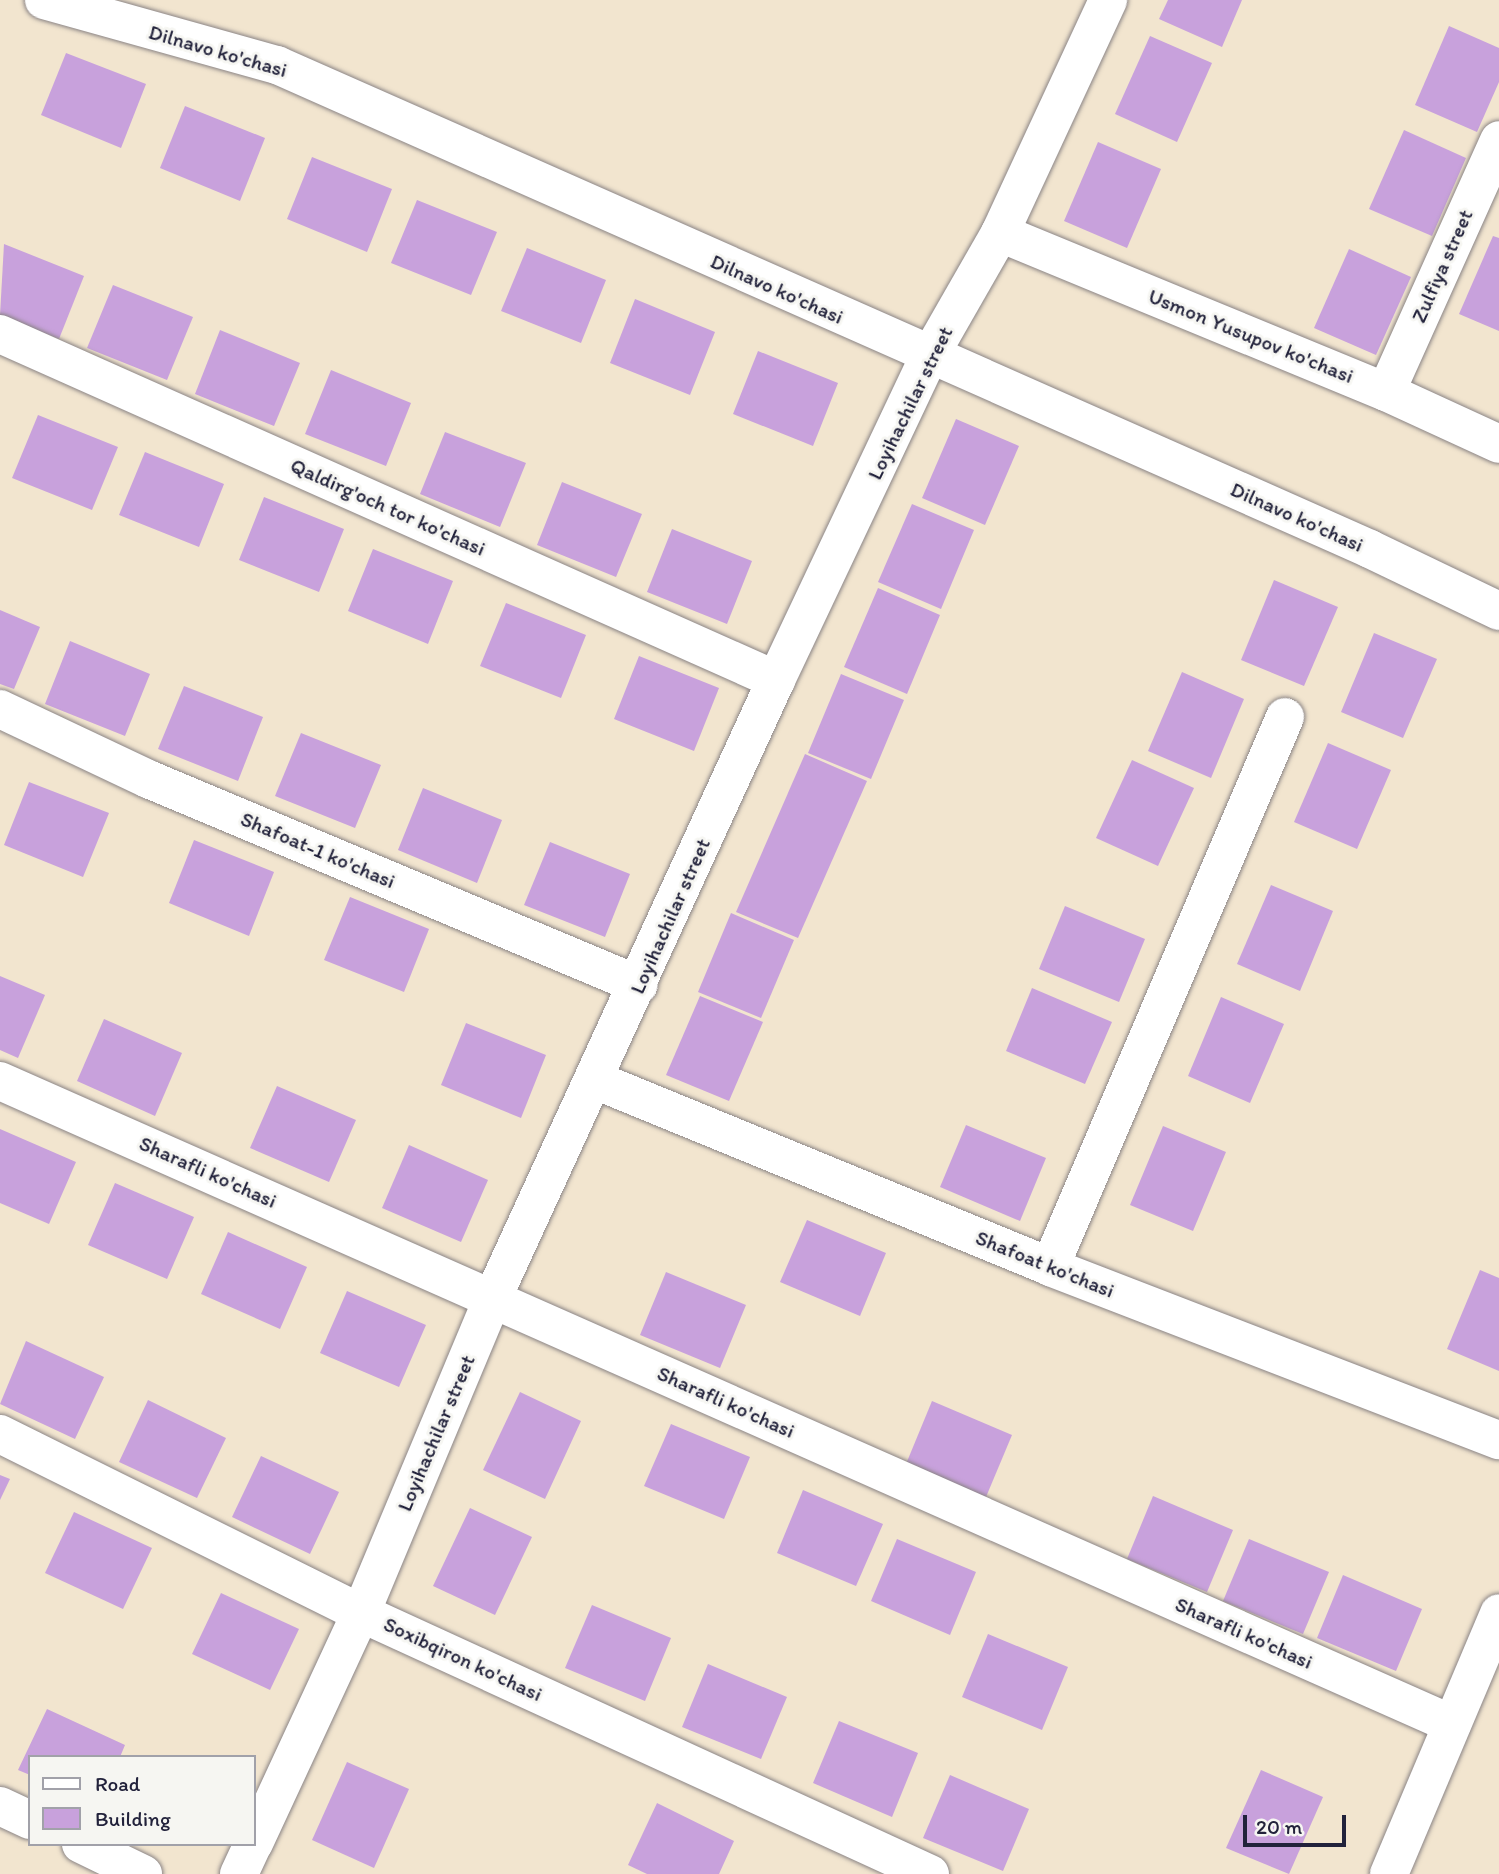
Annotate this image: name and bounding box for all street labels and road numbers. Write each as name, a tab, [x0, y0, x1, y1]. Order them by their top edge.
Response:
street label: Dilnavo ko'chasi	[146, 19, 290, 83]
street label: Zulfiya street	[1406, 206, 1478, 326]
street label: Dilnavo ko'chasi	[707, 248, 847, 330]
street label: Usmon Yusupov ko'chasi	[1145, 284, 1357, 388]
street label: Loyihachilar street	[862, 322, 958, 484]
street label: Qaldirg'och tor ko'chasi	[287, 453, 489, 561]
street label: Dilnavo ko'chasi	[1227, 476, 1367, 558]
street label: Shafoat-1 ko'chasi	[237, 806, 399, 894]
street label: Loyihachilar street	[624, 834, 716, 998]
street label: Sharafli ko'chasi	[136, 1131, 280, 1213]
street label: Shafoat ko'chasi	[972, 1225, 1118, 1303]
street label: Loyihachilar street	[392, 1351, 480, 1515]
street label: Sharafli ko'chasi	[654, 1361, 798, 1443]
street label: Sharafli ko'chasi	[1172, 1592, 1316, 1674]
street label: Soxibqiron ko'chasi	[380, 1611, 546, 1707]

